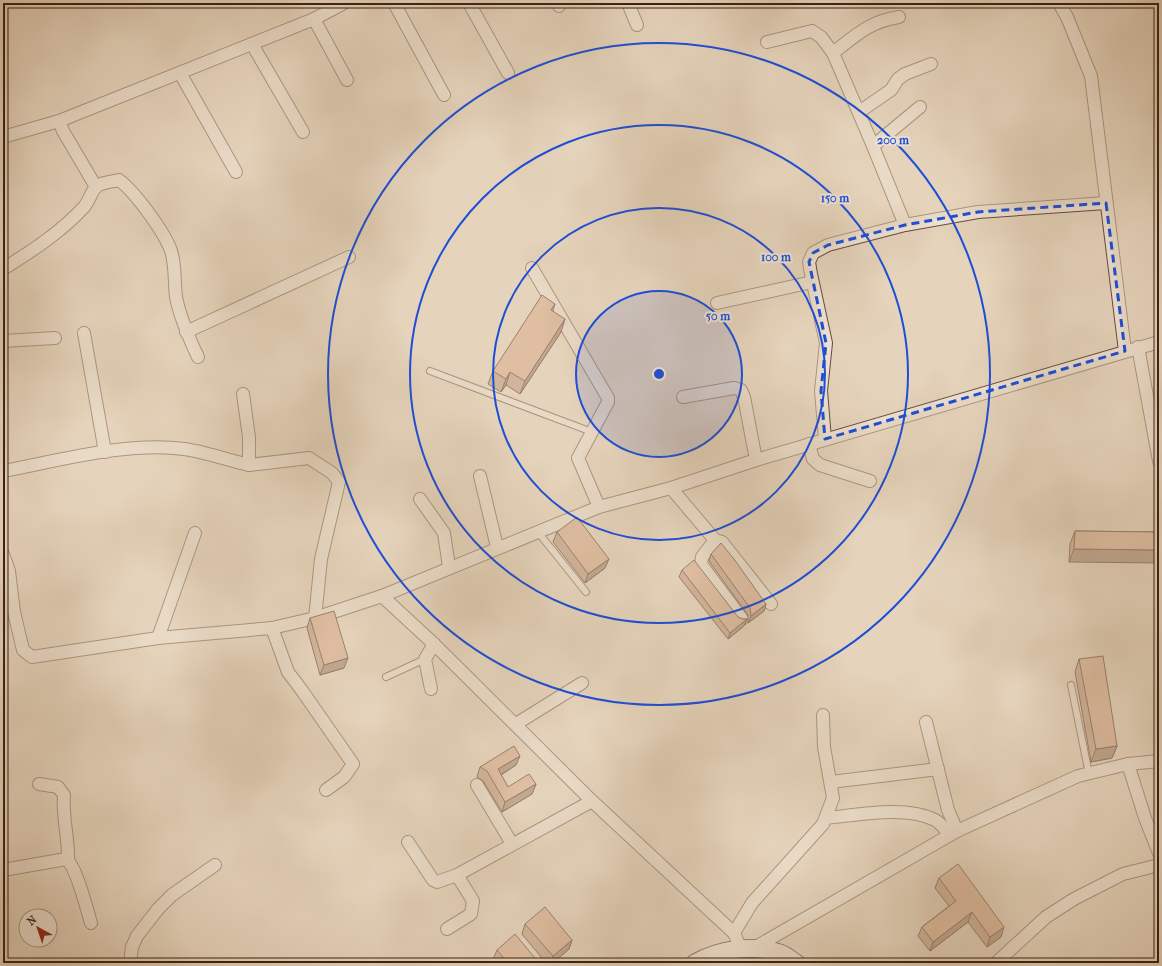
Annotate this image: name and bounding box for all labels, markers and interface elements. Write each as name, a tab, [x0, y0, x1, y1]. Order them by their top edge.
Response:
text: 200 m	[877, 133, 910, 147]
text: 150 m	[821, 191, 850, 205]
text: 100 m	[761, 250, 792, 264]
text: 50 m	[706, 309, 731, 323]
centre of rings	[652, 367, 666, 381]
north arrow	[18, 908, 58, 948]
text: N	[25, 913, 40, 928]

